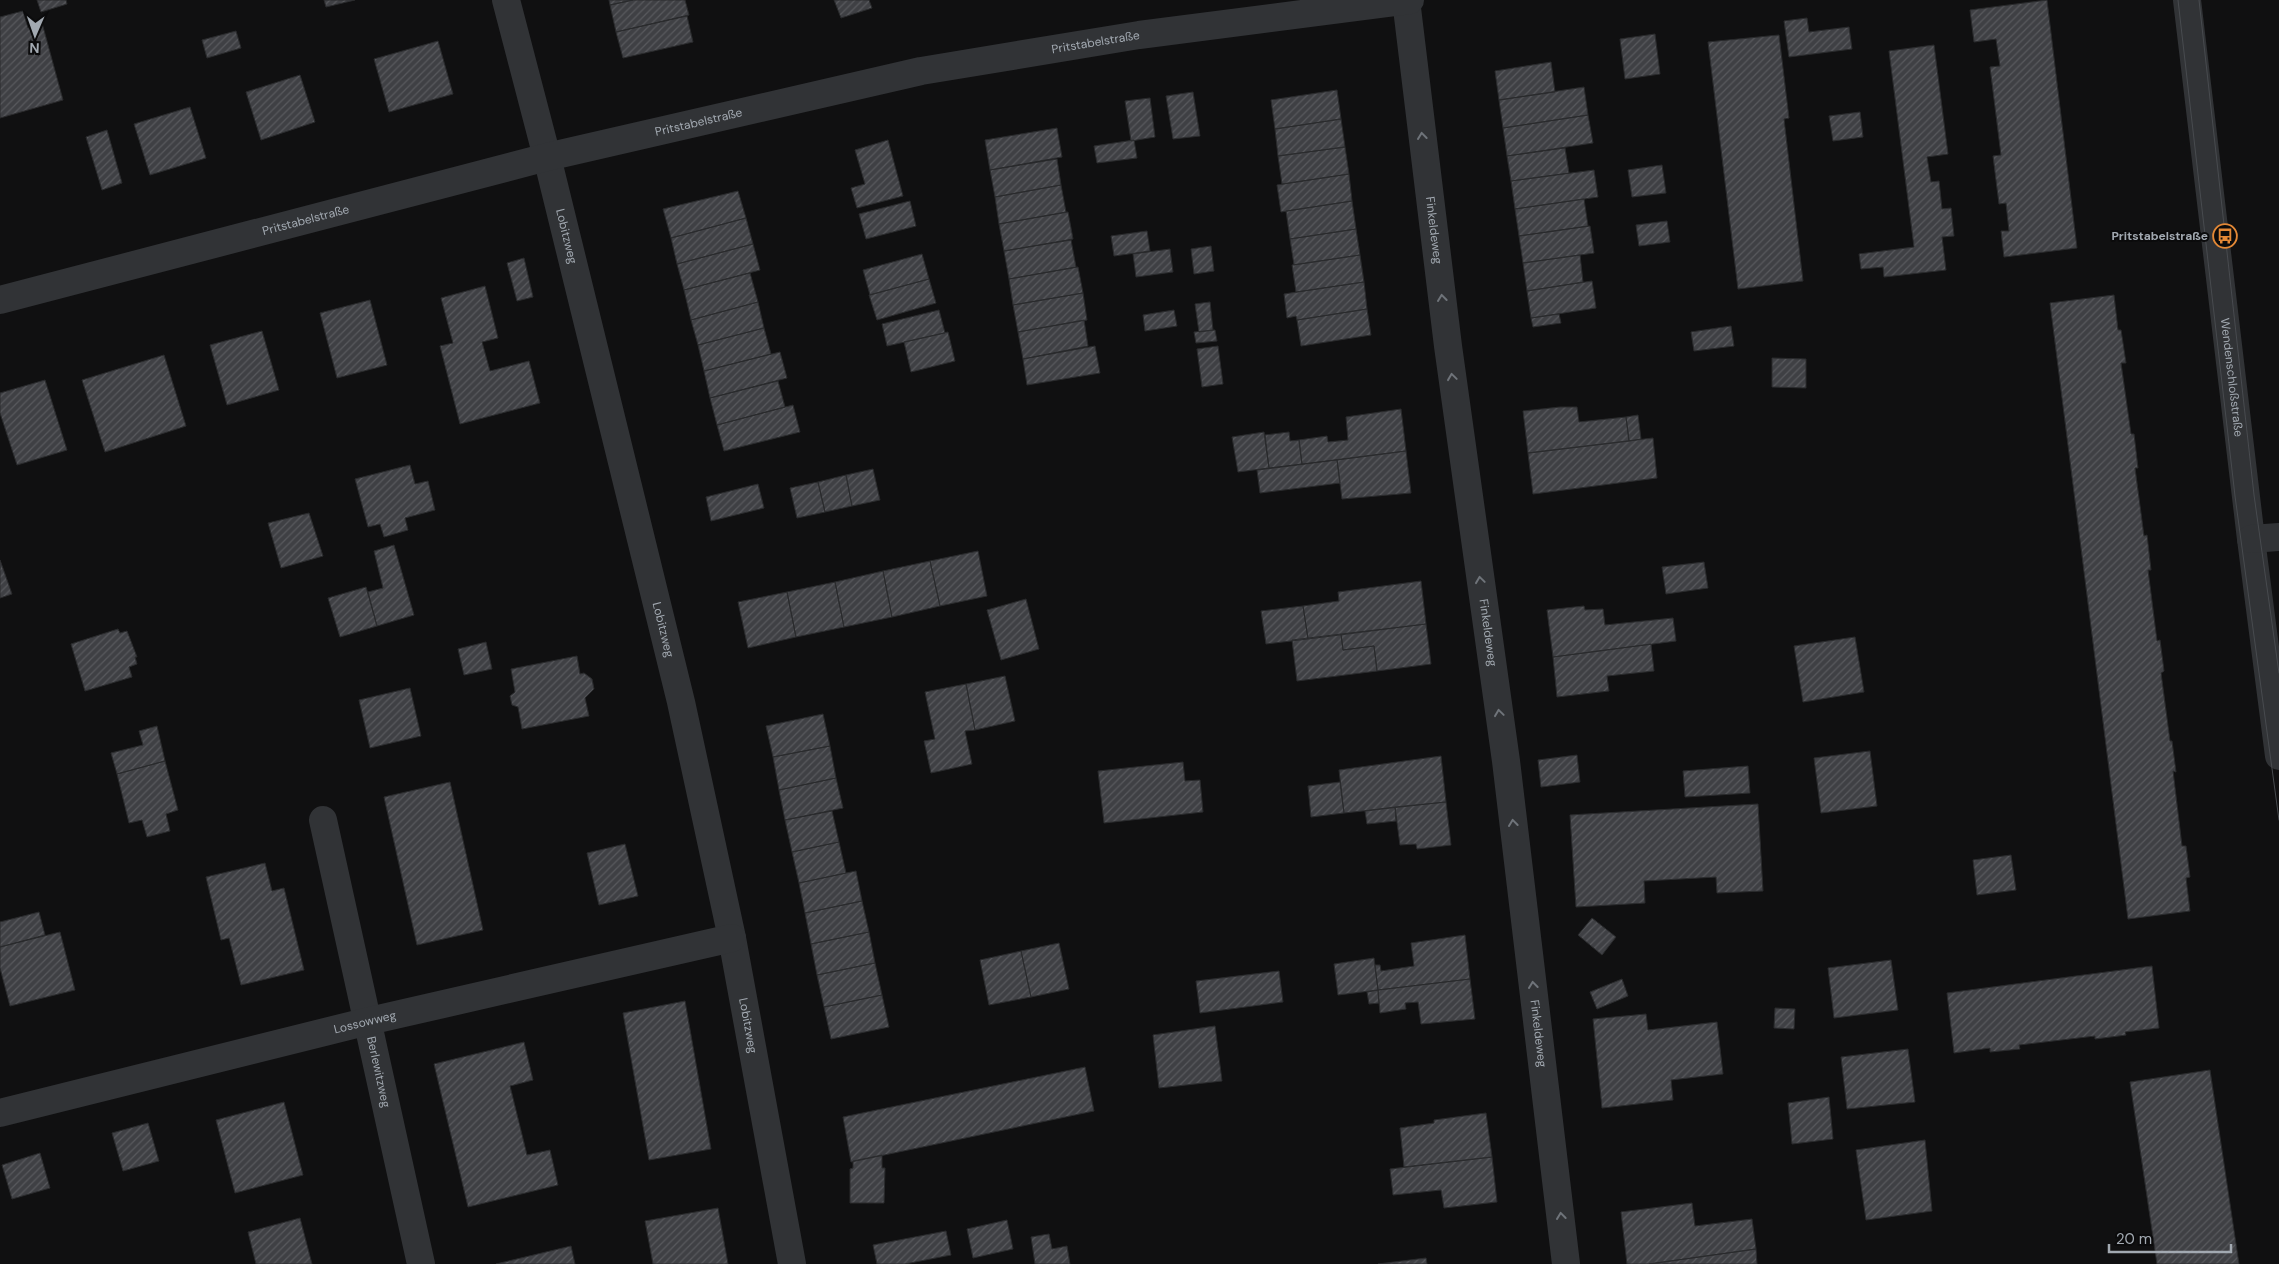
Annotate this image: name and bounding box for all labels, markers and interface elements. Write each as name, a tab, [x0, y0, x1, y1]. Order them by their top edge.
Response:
north arrow	[10, 10, 60, 60]
street label: Pritstabelstraße	[1050, 27, 1141, 57]
text: N	[29, 39, 40, 57]
street label: Pritstabelstraße	[653, 104, 744, 140]
one-way arrow	[1418, 132, 1428, 141]
street label: Finkeldeweg	[1422, 196, 1446, 265]
street label: Pritstabelstraße	[261, 201, 351, 239]
street label: Lobitzweg	[552, 207, 581, 266]
bus stop icon: Pritstabelstraße	[2212, 223, 2238, 249]
place label: Pritstabelstraße	[2111, 228, 2208, 244]
one-way arrow	[1437, 293, 1448, 301]
street label: Wendenschloßstraße	[2217, 317, 2247, 438]
one-way arrow	[1448, 372, 1458, 381]
one-way arrow	[1476, 575, 1486, 584]
street label: Finkeldeweg	[1475, 598, 1501, 668]
street label: Lobitzweg	[649, 600, 678, 659]
one-way arrow	[1494, 709, 1505, 717]
one-way arrow	[1508, 819, 1519, 827]
one-way arrow	[1528, 980, 1539, 988]
street label: Lobitzweg	[735, 996, 761, 1055]
street label: Finkeldeweg	[1527, 999, 1551, 1068]
street label: Lossowweg	[332, 1007, 398, 1038]
street label: Berlewitzweg	[363, 1035, 394, 1109]
one-way arrow	[1556, 1211, 1567, 1219]
scale bar	[2109, 1222, 2232, 1254]
text: 20 m	[2116, 1229, 2152, 1249]

